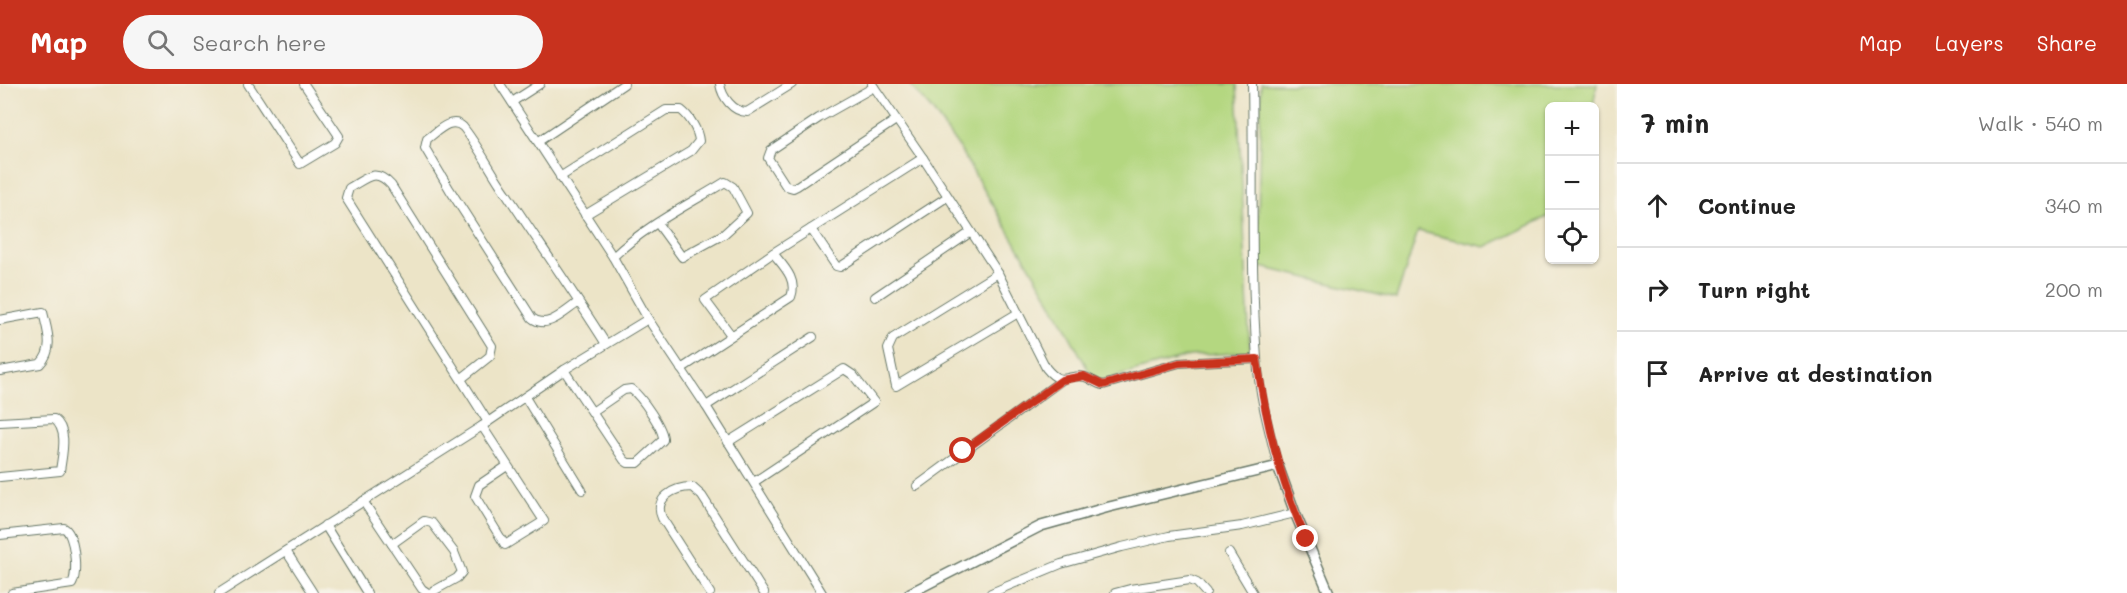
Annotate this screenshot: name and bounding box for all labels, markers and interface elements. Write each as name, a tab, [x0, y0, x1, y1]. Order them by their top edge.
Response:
search box	[123, 15, 543, 69]
text: Map	[30, 24, 87, 60]
icon: search	[144, 26, 177, 59]
text: Search here	[192, 28, 326, 57]
text: Map	[1859, 29, 1902, 56]
text: Layers	[1935, 29, 2004, 56]
text: Share	[2037, 29, 2097, 56]
map controls	[1545, 102, 1599, 264]
button: +	[1545, 102, 1599, 156]
text: 7 min	[1641, 106, 1709, 140]
text: Walk · 540 m	[1978, 110, 2103, 136]
button: −	[1545, 156, 1599, 210]
icon: ahead	[1641, 189, 1674, 222]
text: Continue	[1698, 191, 1796, 220]
text: 340 m	[2045, 192, 2103, 218]
button: locate	[1545, 210, 1599, 264]
icon: right	[1641, 273, 1674, 306]
text: Turn right	[1698, 275, 1810, 304]
text: 200 m	[2045, 276, 2103, 302]
icon: arrive	[1641, 357, 1674, 390]
text: Arrive at destination	[1698, 359, 1933, 388]
route start	[949, 437, 975, 463]
route end	[1292, 525, 1318, 551]

